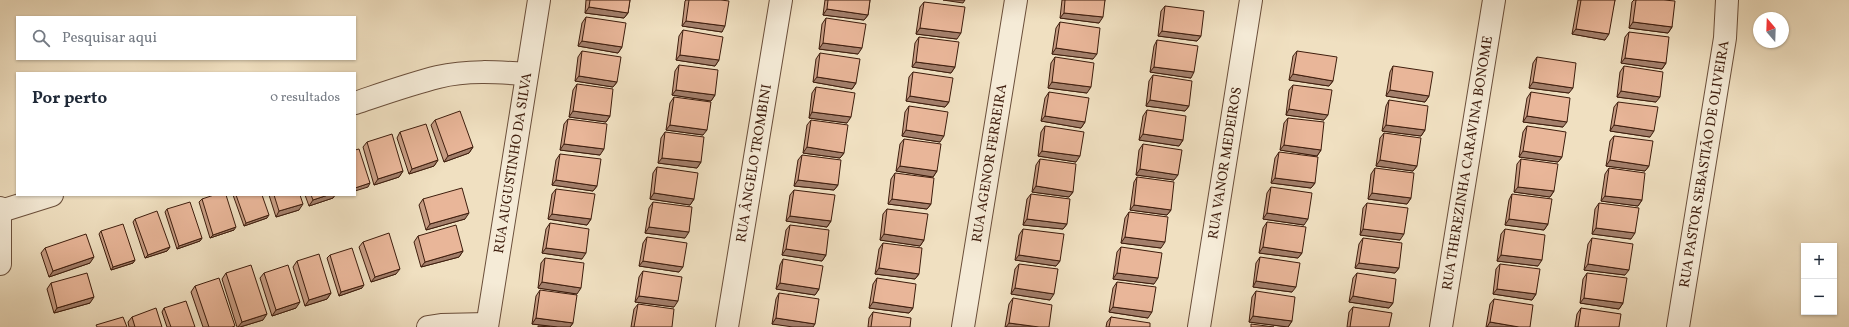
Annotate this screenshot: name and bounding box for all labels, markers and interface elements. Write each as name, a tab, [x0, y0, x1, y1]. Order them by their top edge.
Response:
north arrow	[1753, 12, 1789, 48]
search box	[16, 16, 356, 60]
icon: search	[30, 27, 52, 49]
text: Pesquisar aqui	[62, 28, 157, 49]
street label: RUA THEREZINHA CARAVINA BONOME	[1438, 35, 1498, 292]
street label: RUA PASTOR SEBASTIÃO DE OLIVEIRA	[1675, 39, 1734, 289]
street label: RUA AUGUSTINHO DA SILVA	[489, 71, 537, 255]
street label: RUA AGENOR FERREIRA	[967, 82, 1012, 244]
street label: RUA ÂNGELO TROMBINI	[732, 83, 776, 244]
street label: RUA VANOR MEDEIROS	[1204, 86, 1247, 241]
text: Por perto	[32, 87, 107, 110]
text: 0 resultados	[270, 89, 340, 107]
map controls	[1801, 243, 1837, 315]
button: +	[1801, 243, 1837, 279]
button: −	[1801, 279, 1837, 315]

